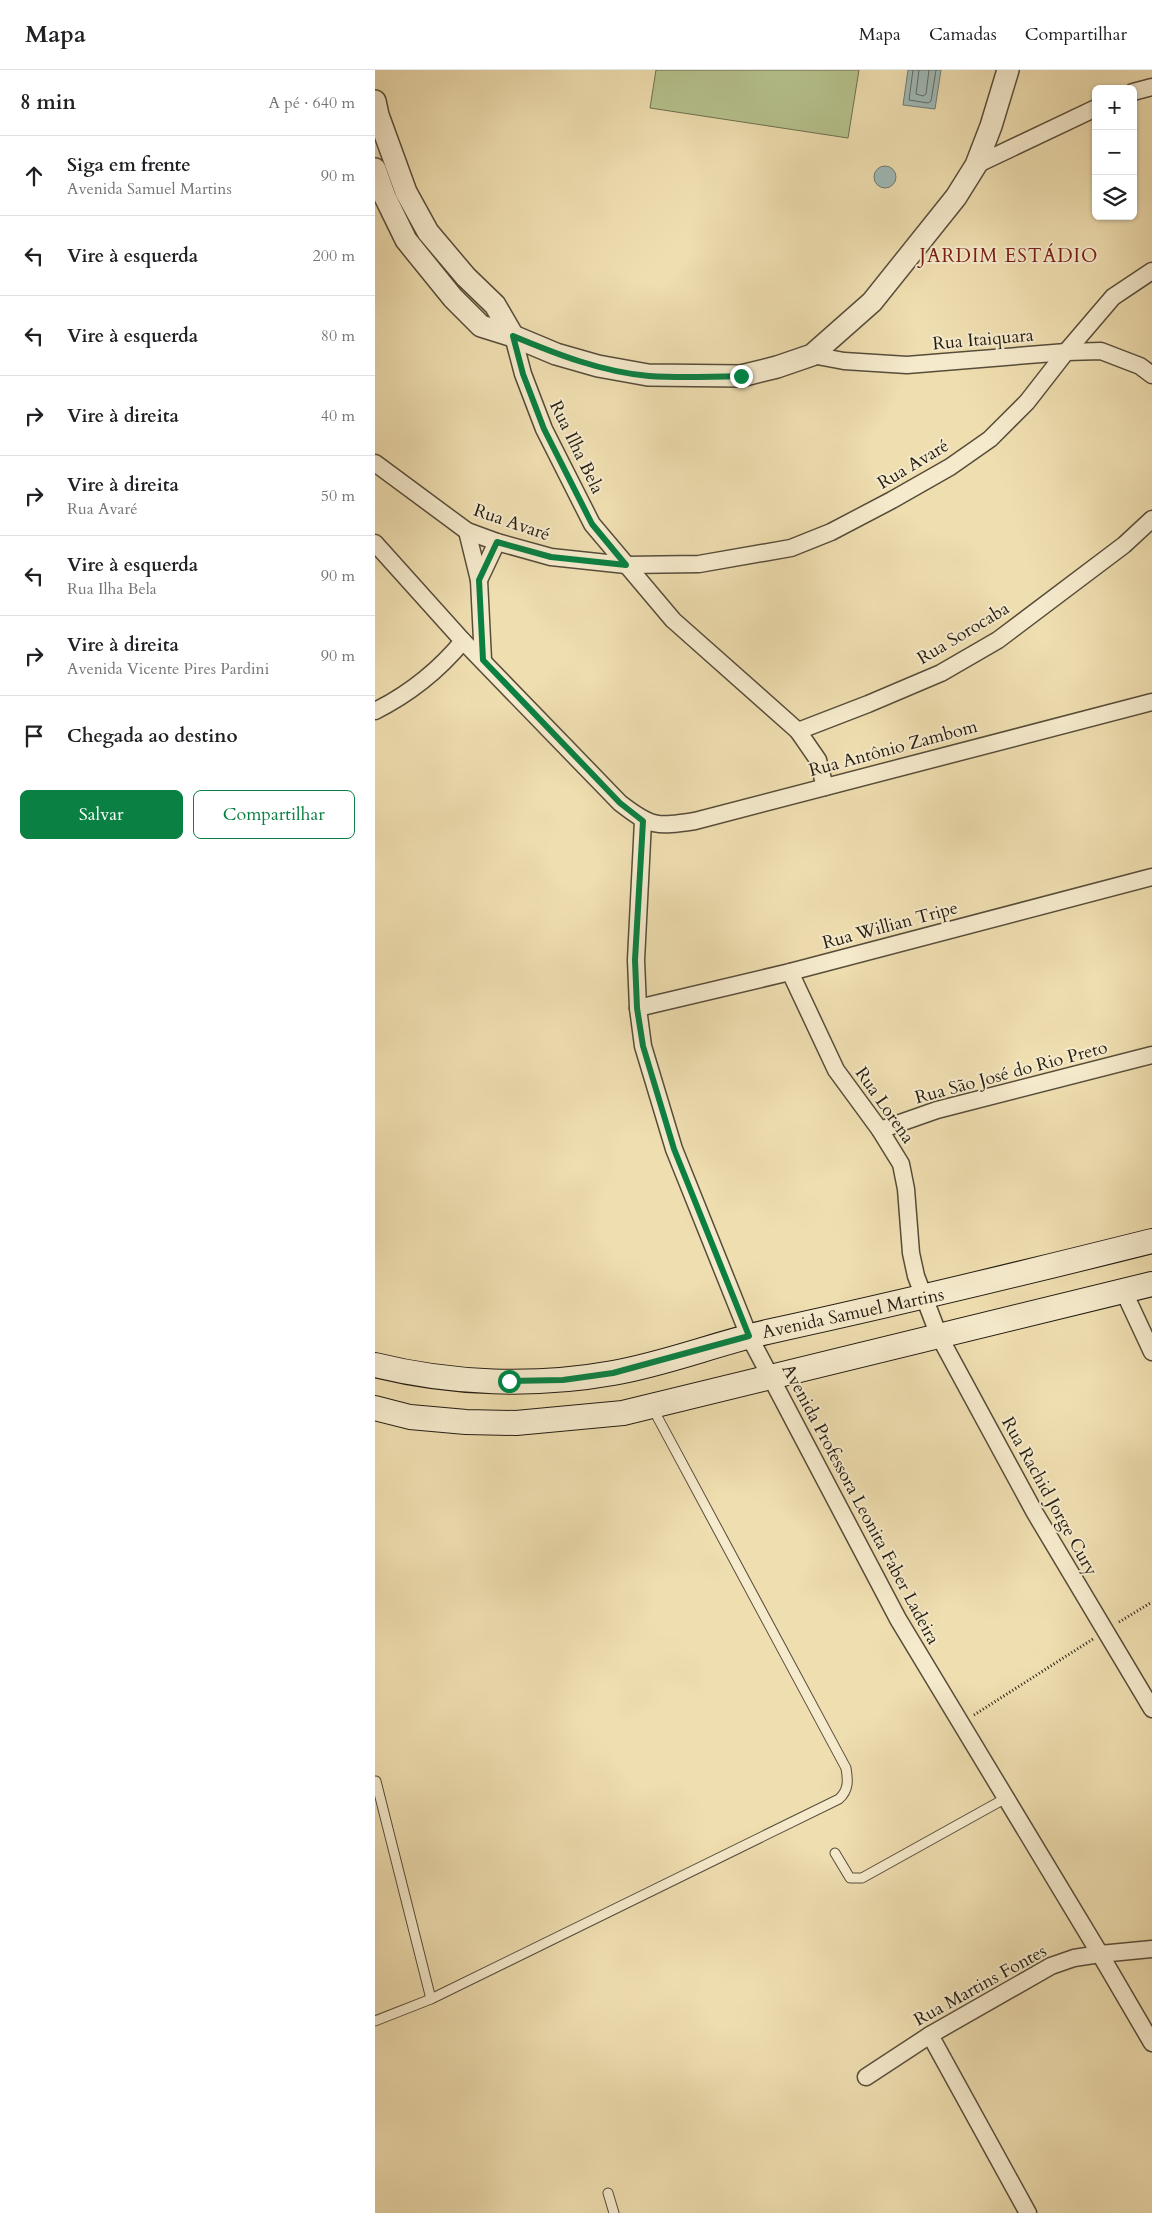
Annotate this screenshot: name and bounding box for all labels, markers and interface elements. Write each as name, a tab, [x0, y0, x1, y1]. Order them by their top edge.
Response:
text: Mapa	[25, 18, 86, 51]
text: Mapa	[859, 22, 901, 47]
text: Camadas	[929, 22, 997, 47]
text: Compartilhar	[1025, 22, 1127, 47]
map controls	[1092, 85, 1137, 220]
button: +	[1092, 85, 1137, 130]
text: 8 min	[20, 88, 76, 117]
text: A pé · 640 m	[268, 92, 355, 114]
button: −	[1092, 130, 1137, 175]
text: Siga em frente	[67, 152, 191, 178]
icon: ahead	[20, 162, 48, 190]
text: 90 m	[321, 165, 355, 187]
button: layers	[1092, 175, 1137, 220]
text: Avenida Samuel Martins	[67, 178, 232, 200]
icon: left	[20, 242, 48, 270]
text: Vire à esquerda	[67, 243, 198, 269]
district label: JARDIM ESTÁDIO	[916, 243, 1099, 269]
text: 200 m	[313, 245, 355, 267]
icon: left	[20, 322, 48, 350]
text: Vire à esquerda	[67, 323, 198, 349]
street label: Rua Itaiquara	[932, 323, 1035, 356]
text: 80 m	[321, 325, 355, 347]
route end	[730, 365, 753, 388]
street label: Rua Ilha Bela	[543, 396, 610, 498]
icon: right	[20, 402, 48, 430]
text: Vire à direita	[67, 403, 179, 429]
text: 40 m	[321, 405, 355, 427]
street label: Rua Avaré	[873, 433, 954, 496]
text: Vire à direita	[67, 472, 179, 498]
icon: right	[20, 482, 48, 510]
text: 50 m	[321, 485, 355, 507]
text: Rua Avaré	[67, 498, 138, 520]
street label: Rua Avaré	[470, 498, 553, 547]
text: Vire à esquerda	[67, 552, 198, 578]
icon: left	[20, 562, 48, 590]
text: 90 m	[321, 565, 355, 587]
text: Rua Ilha Bela	[67, 578, 157, 600]
street label: Rua Sorocaba	[912, 596, 1014, 671]
text: Vire à direita	[67, 632, 179, 658]
icon: right	[20, 642, 48, 670]
text: 90 m	[321, 645, 355, 667]
text: Avenida Vicente Pires Pardini	[67, 658, 269, 680]
street label: Rua Antônio Zambom	[806, 714, 981, 783]
icon: arrive	[20, 722, 48, 750]
text: Chegada ao destino	[67, 723, 238, 749]
button: Salvar	[20, 790, 183, 839]
button: Compartilhar	[193, 790, 355, 839]
street label: Rua Willian Tripe	[819, 895, 961, 956]
street label: Rua São José do Rio Preto	[912, 1035, 1110, 1110]
street label: Rua Lorena	[849, 1062, 920, 1149]
street label: Avenida Samuel Martins	[760, 1282, 946, 1345]
street label: Avenida Professora Leonita Faber Ladeira	[776, 1359, 946, 1649]
route start	[498, 1370, 521, 1393]
street label: Rua Rachid Jorge Cury	[995, 1412, 1104, 1581]
street label: Rua Martins Fontes	[909, 1939, 1051, 2032]

